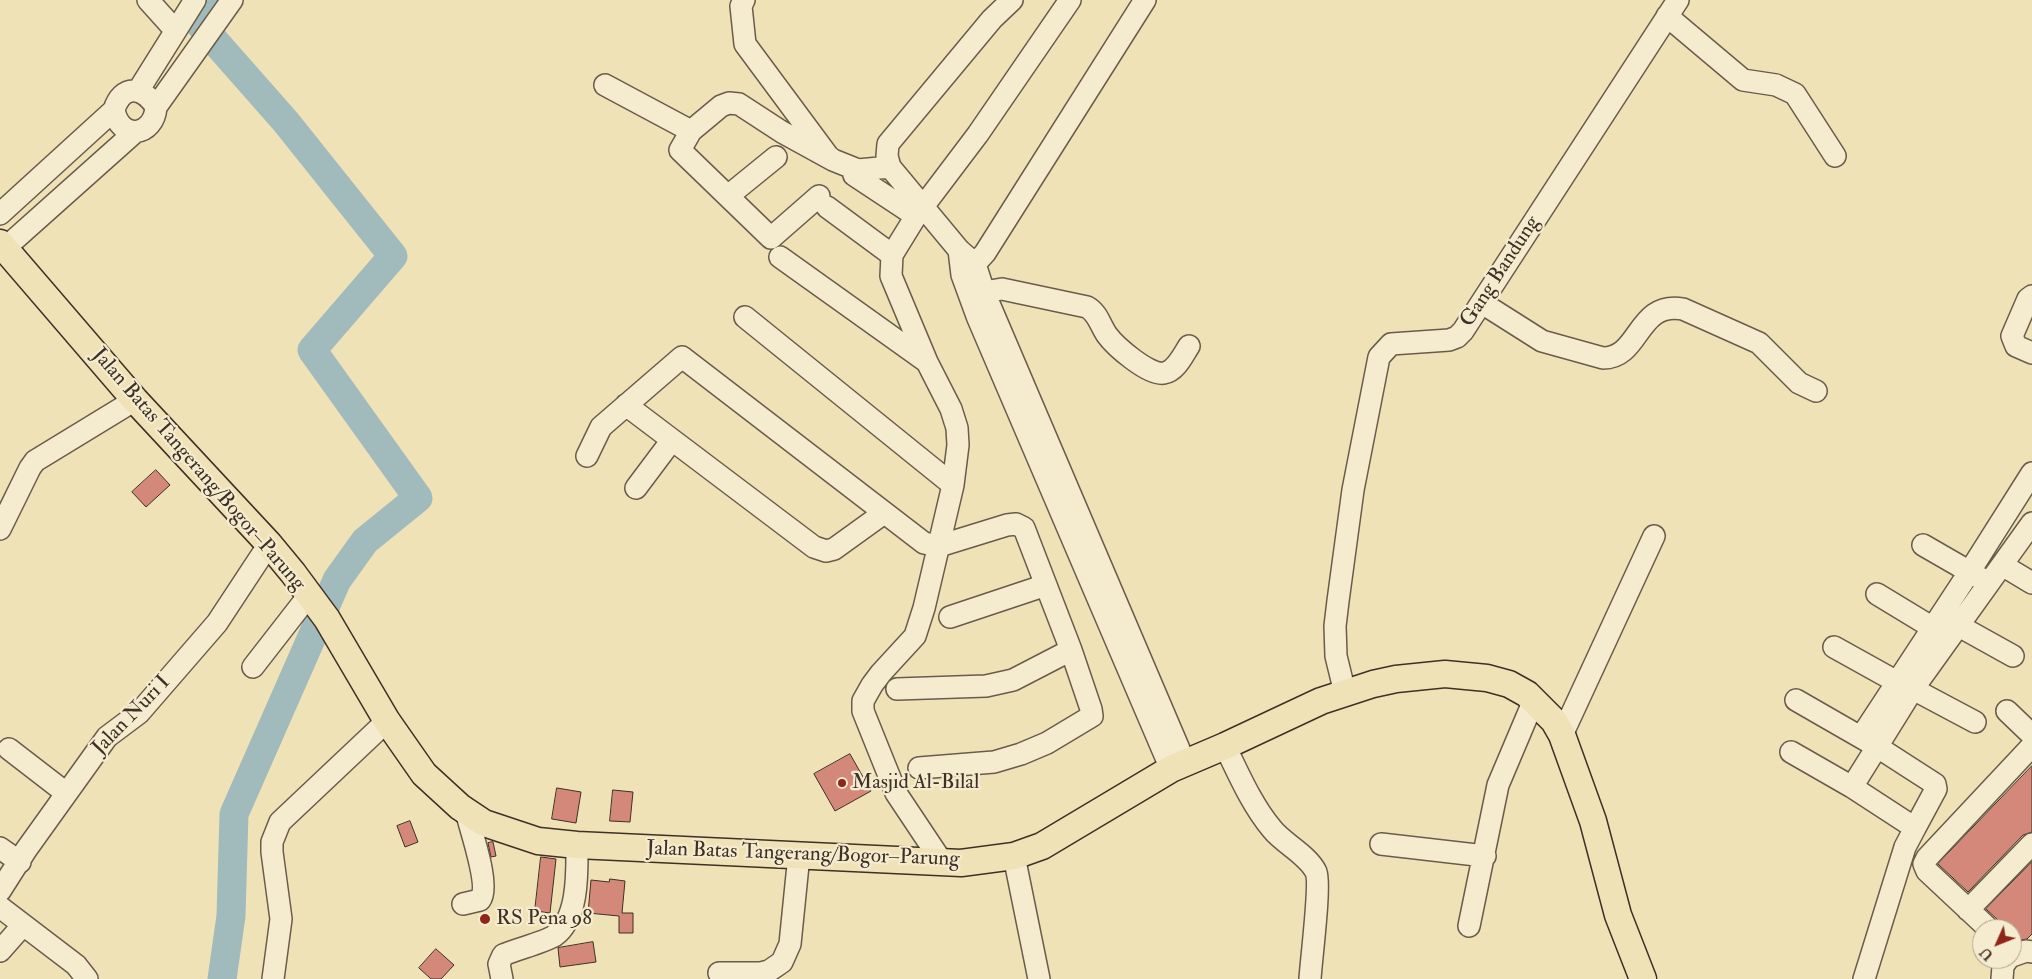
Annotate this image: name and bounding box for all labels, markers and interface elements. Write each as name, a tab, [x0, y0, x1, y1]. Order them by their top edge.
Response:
street label: Gang Bandung	[1456, 212, 1546, 332]
street label: Jalan Batas Tangerang/Bogor–Parung	[86, 343, 310, 597]
street label: Jalan Nuri I	[88, 671, 176, 761]
place label: Masjid Al-Bilal	[852, 770, 979, 796]
marker: Masjid Al-Bilal	[836, 777, 848, 789]
street label: Jalan Batas Tangerang/Bogor–Parung	[646, 837, 960, 873]
place label: RS Pena 98	[496, 906, 592, 932]
marker: RS Pena 98	[478, 912, 492, 926]
north arrow	[1972, 919, 2022, 969]
text: U	[1976, 944, 1997, 964]

